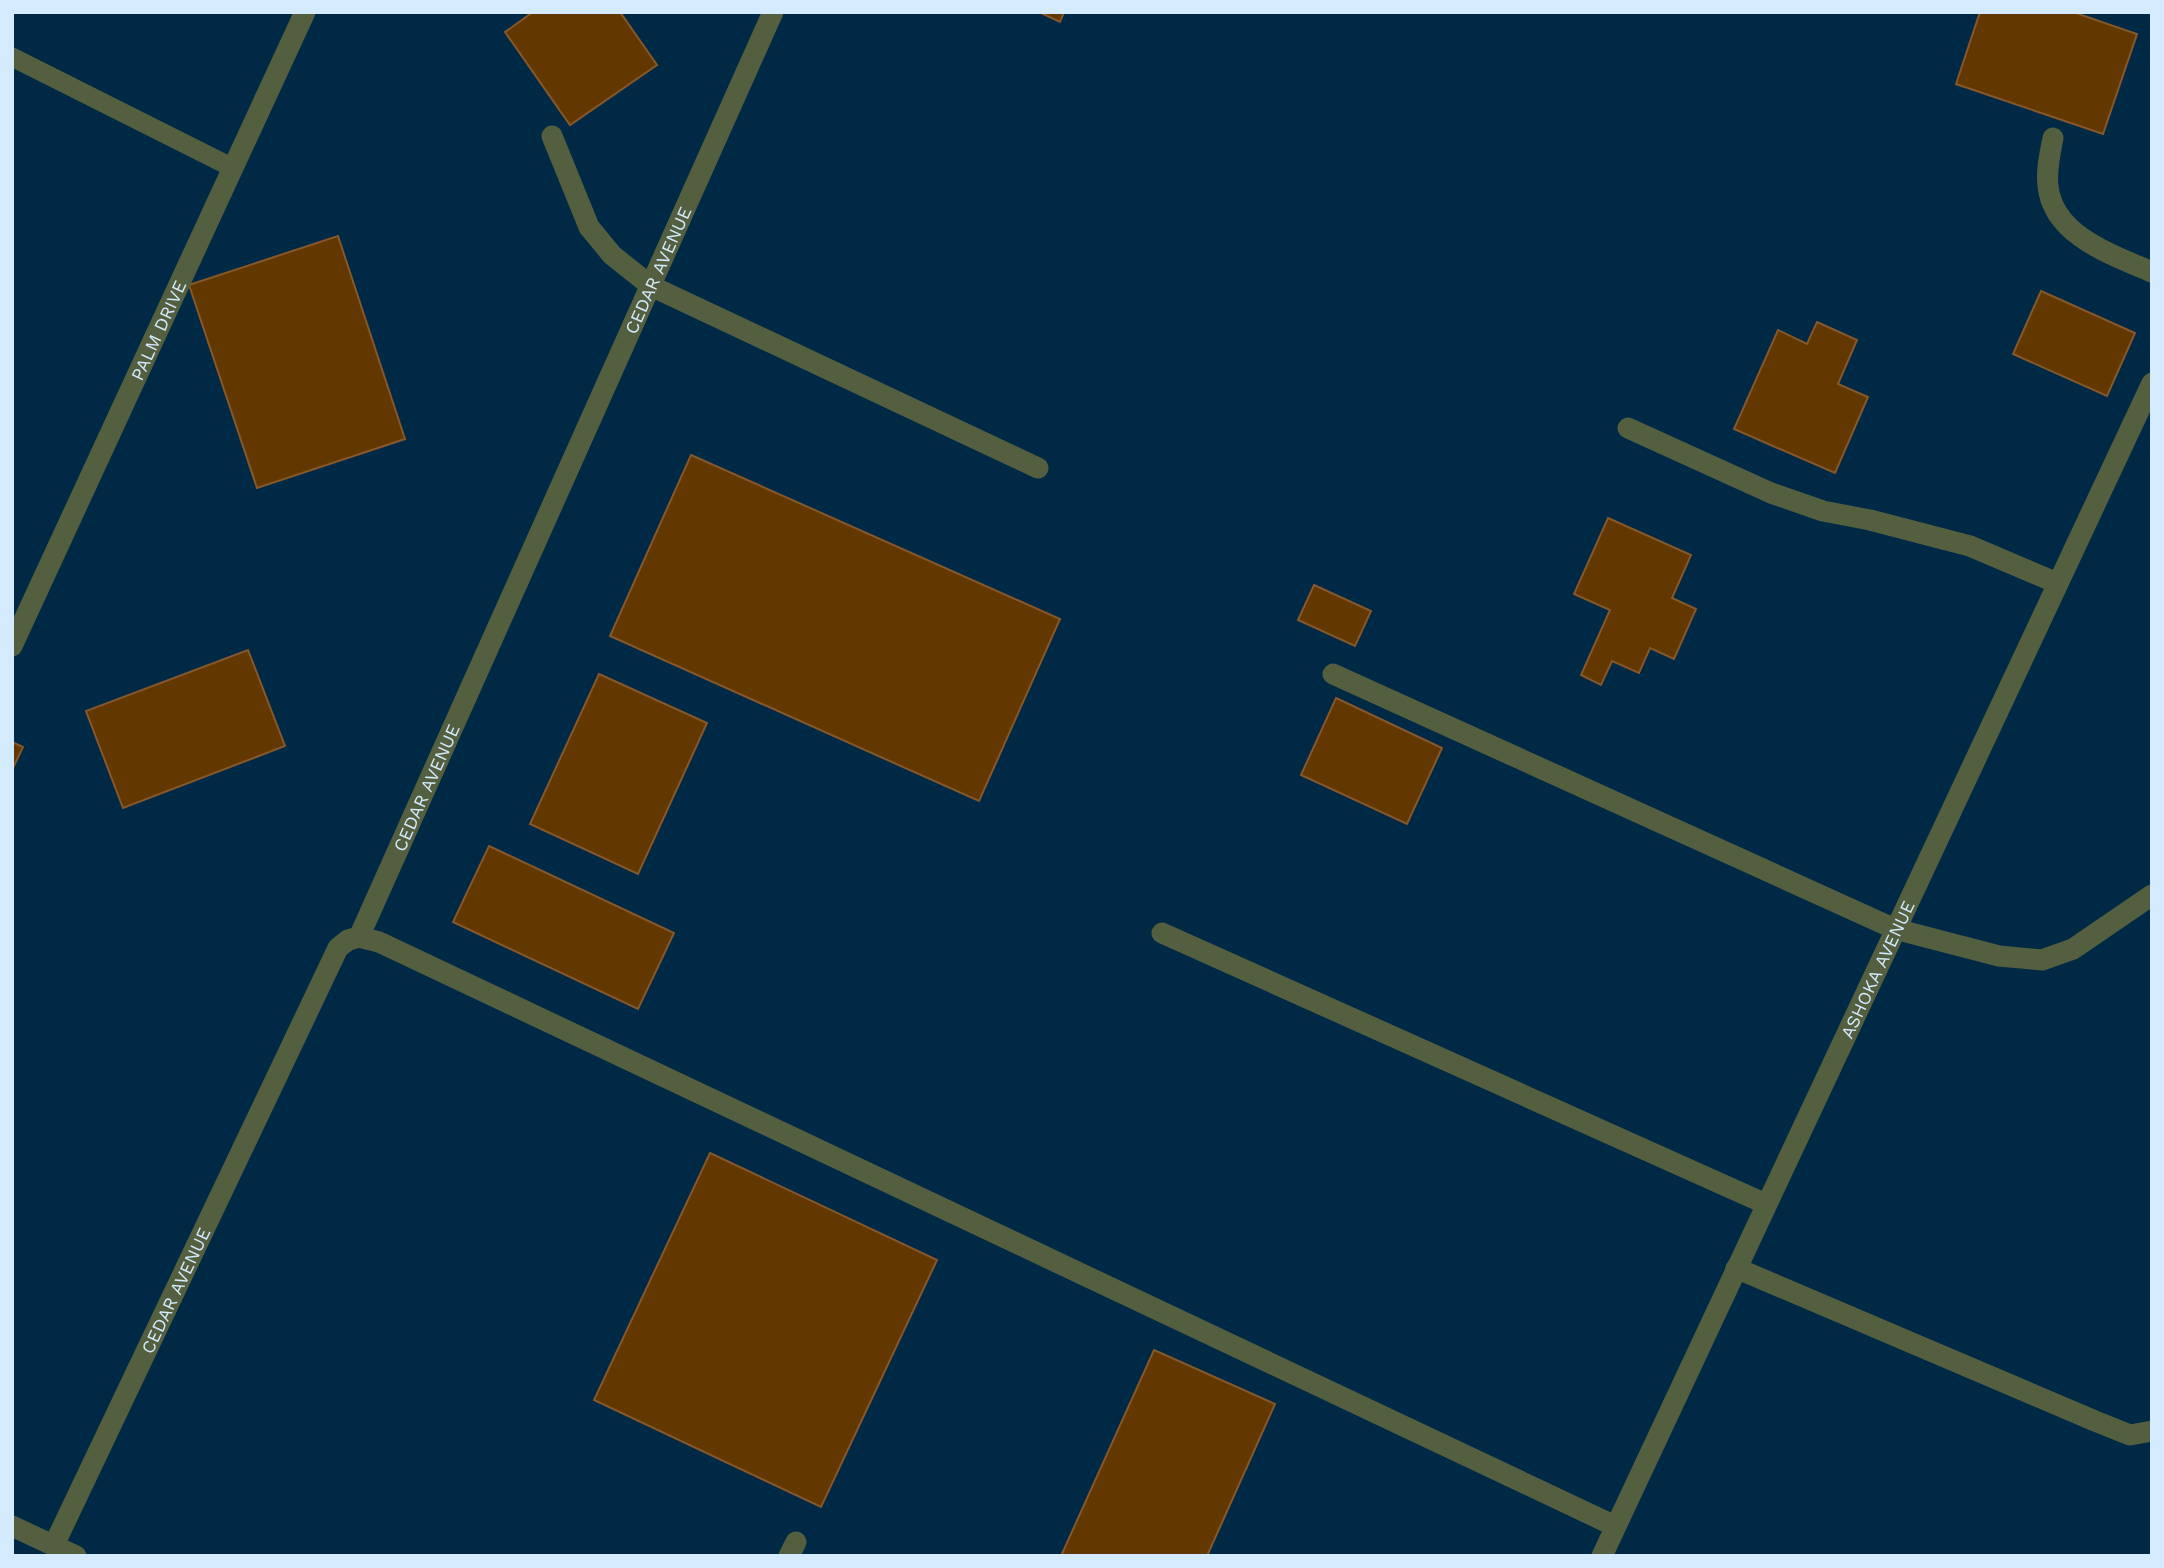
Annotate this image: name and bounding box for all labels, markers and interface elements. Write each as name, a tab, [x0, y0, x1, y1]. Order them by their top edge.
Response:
street label: CEDAR AVENUE	[620, 203, 695, 337]
street label: PALM DRIVE	[126, 277, 190, 383]
street label: CEDAR AVENUE	[388, 721, 463, 854]
street label: ASHOKA AVENUE	[1836, 897, 1918, 1042]
street label: CEDAR AVENUE	[136, 1224, 214, 1357]

